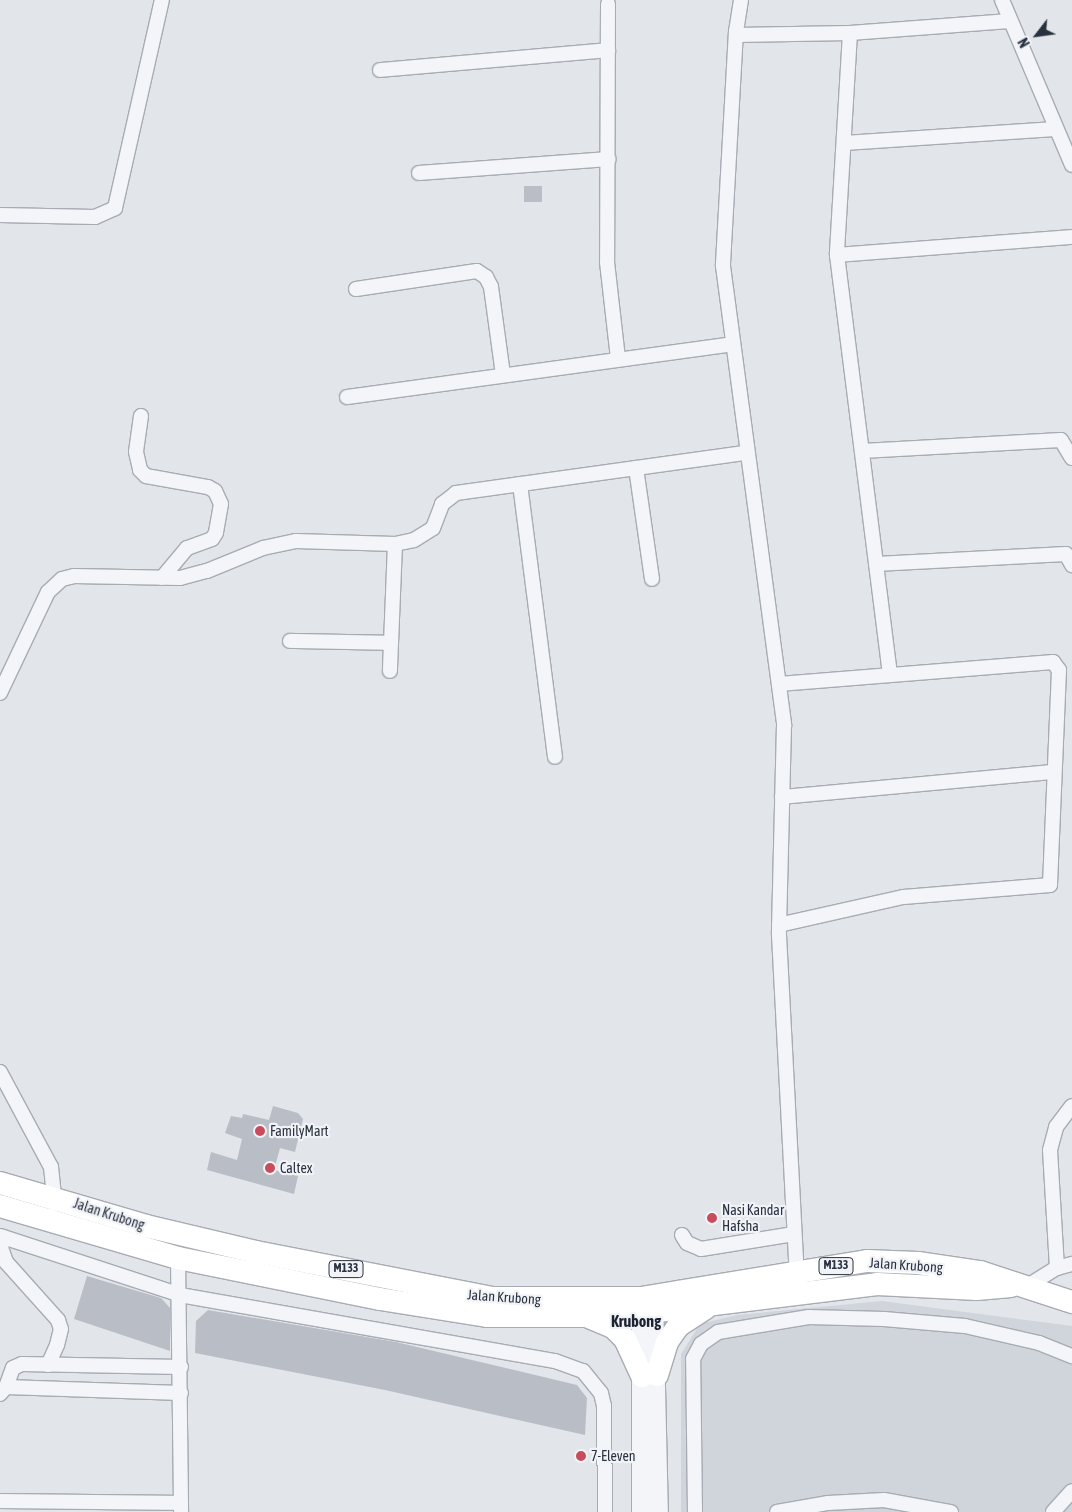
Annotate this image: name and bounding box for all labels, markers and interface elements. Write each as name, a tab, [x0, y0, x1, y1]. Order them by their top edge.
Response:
north arrow	[1012, 10, 1062, 60]
text: N	[1015, 35, 1033, 50]
place label: FamilyMart	[270, 1123, 328, 1139]
marker: FamilyMart	[254, 1125, 266, 1137]
place label: Caltex	[280, 1160, 312, 1176]
marker: Caltex	[264, 1162, 276, 1174]
street label: Jalan Krubong	[71, 1195, 147, 1233]
place label: Nasi Kandar Hafsha	[722, 1202, 784, 1234]
marker: Nasi Kandar Hafsha	[706, 1212, 718, 1224]
street label: Jalan Krubong	[869, 1254, 943, 1276]
road number: M133	[818, 1256, 854, 1276]
road number: M133	[328, 1260, 364, 1278]
street label: Jalan Krubong	[467, 1286, 541, 1308]
district label: Krubong	[611, 1311, 661, 1331]
place label: 7-Eleven	[591, 1448, 636, 1464]
marker: 7-Eleven	[575, 1450, 587, 1462]

